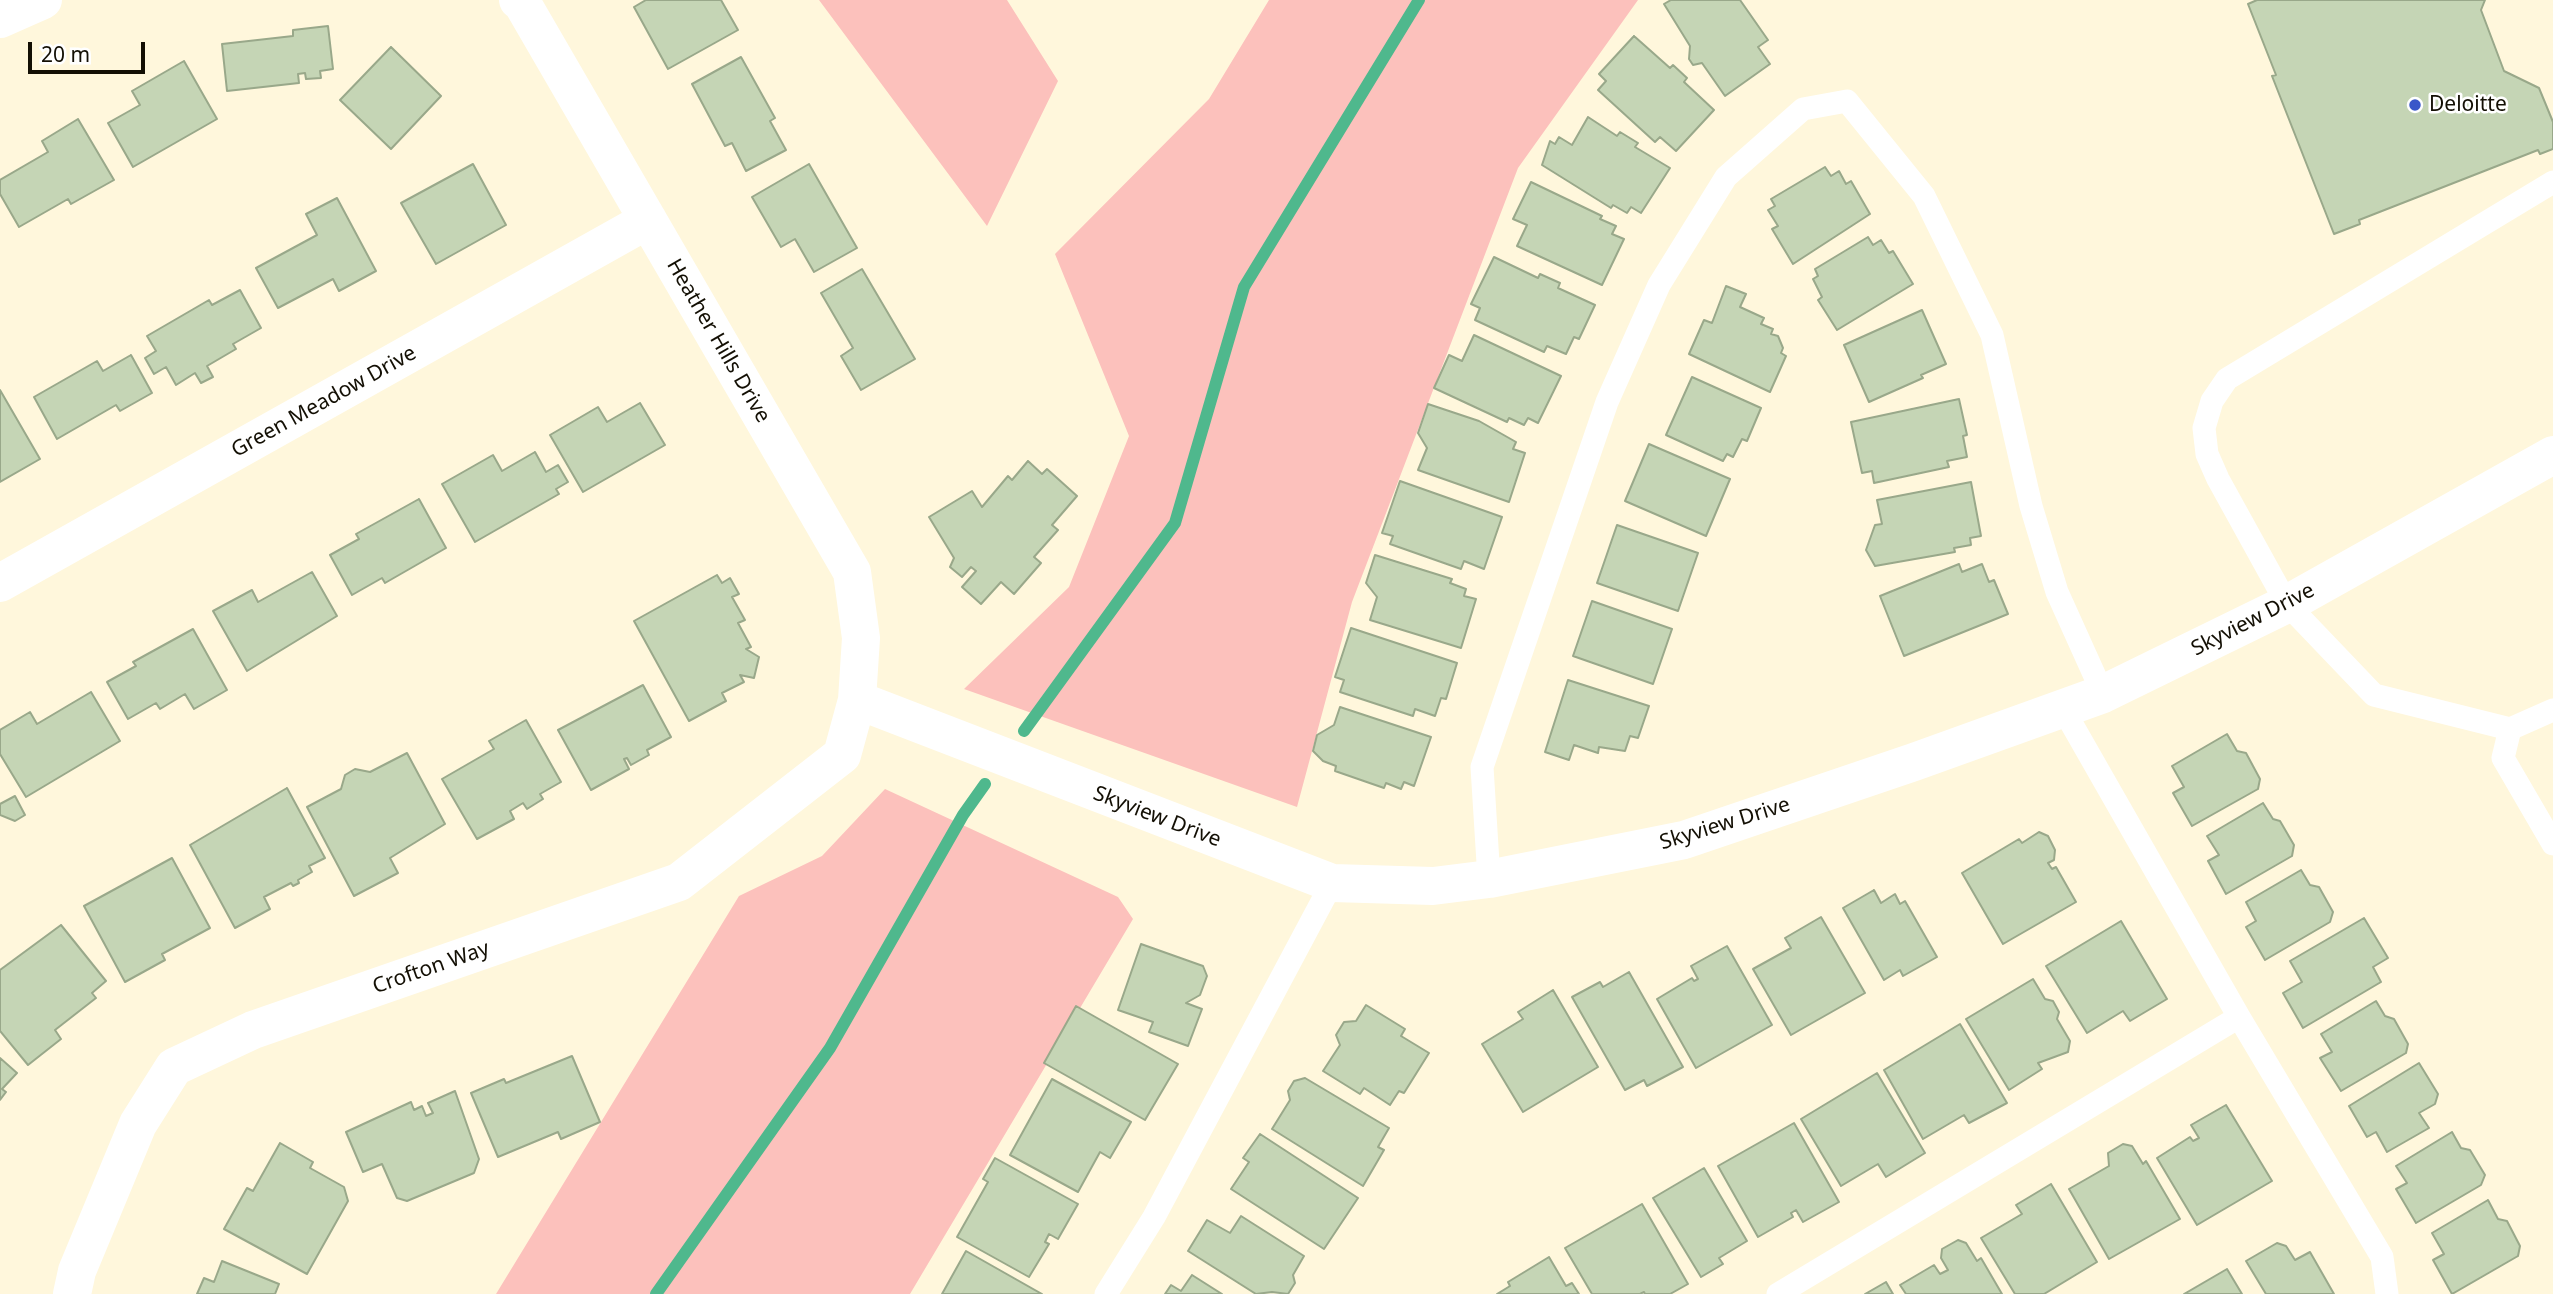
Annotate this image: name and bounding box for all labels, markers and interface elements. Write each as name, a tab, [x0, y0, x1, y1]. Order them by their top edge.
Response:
scale bar	[32, 28, 149, 72]
text: 20 m	[41, 40, 90, 68]
place label: Deloitte	[2429, 92, 2507, 118]
marker: Deloitte	[2407, 97, 2423, 113]
street label: Heather Hills Drive	[661, 255, 775, 427]
street label: Green Meadow Drive	[227, 341, 421, 463]
street label: Skyview Drive	[2187, 578, 2319, 662]
street label: Skyview Drive	[1090, 781, 1224, 853]
street label: Skyview Drive	[1657, 792, 1793, 856]
street label: Crofton Way	[369, 936, 493, 1000]

